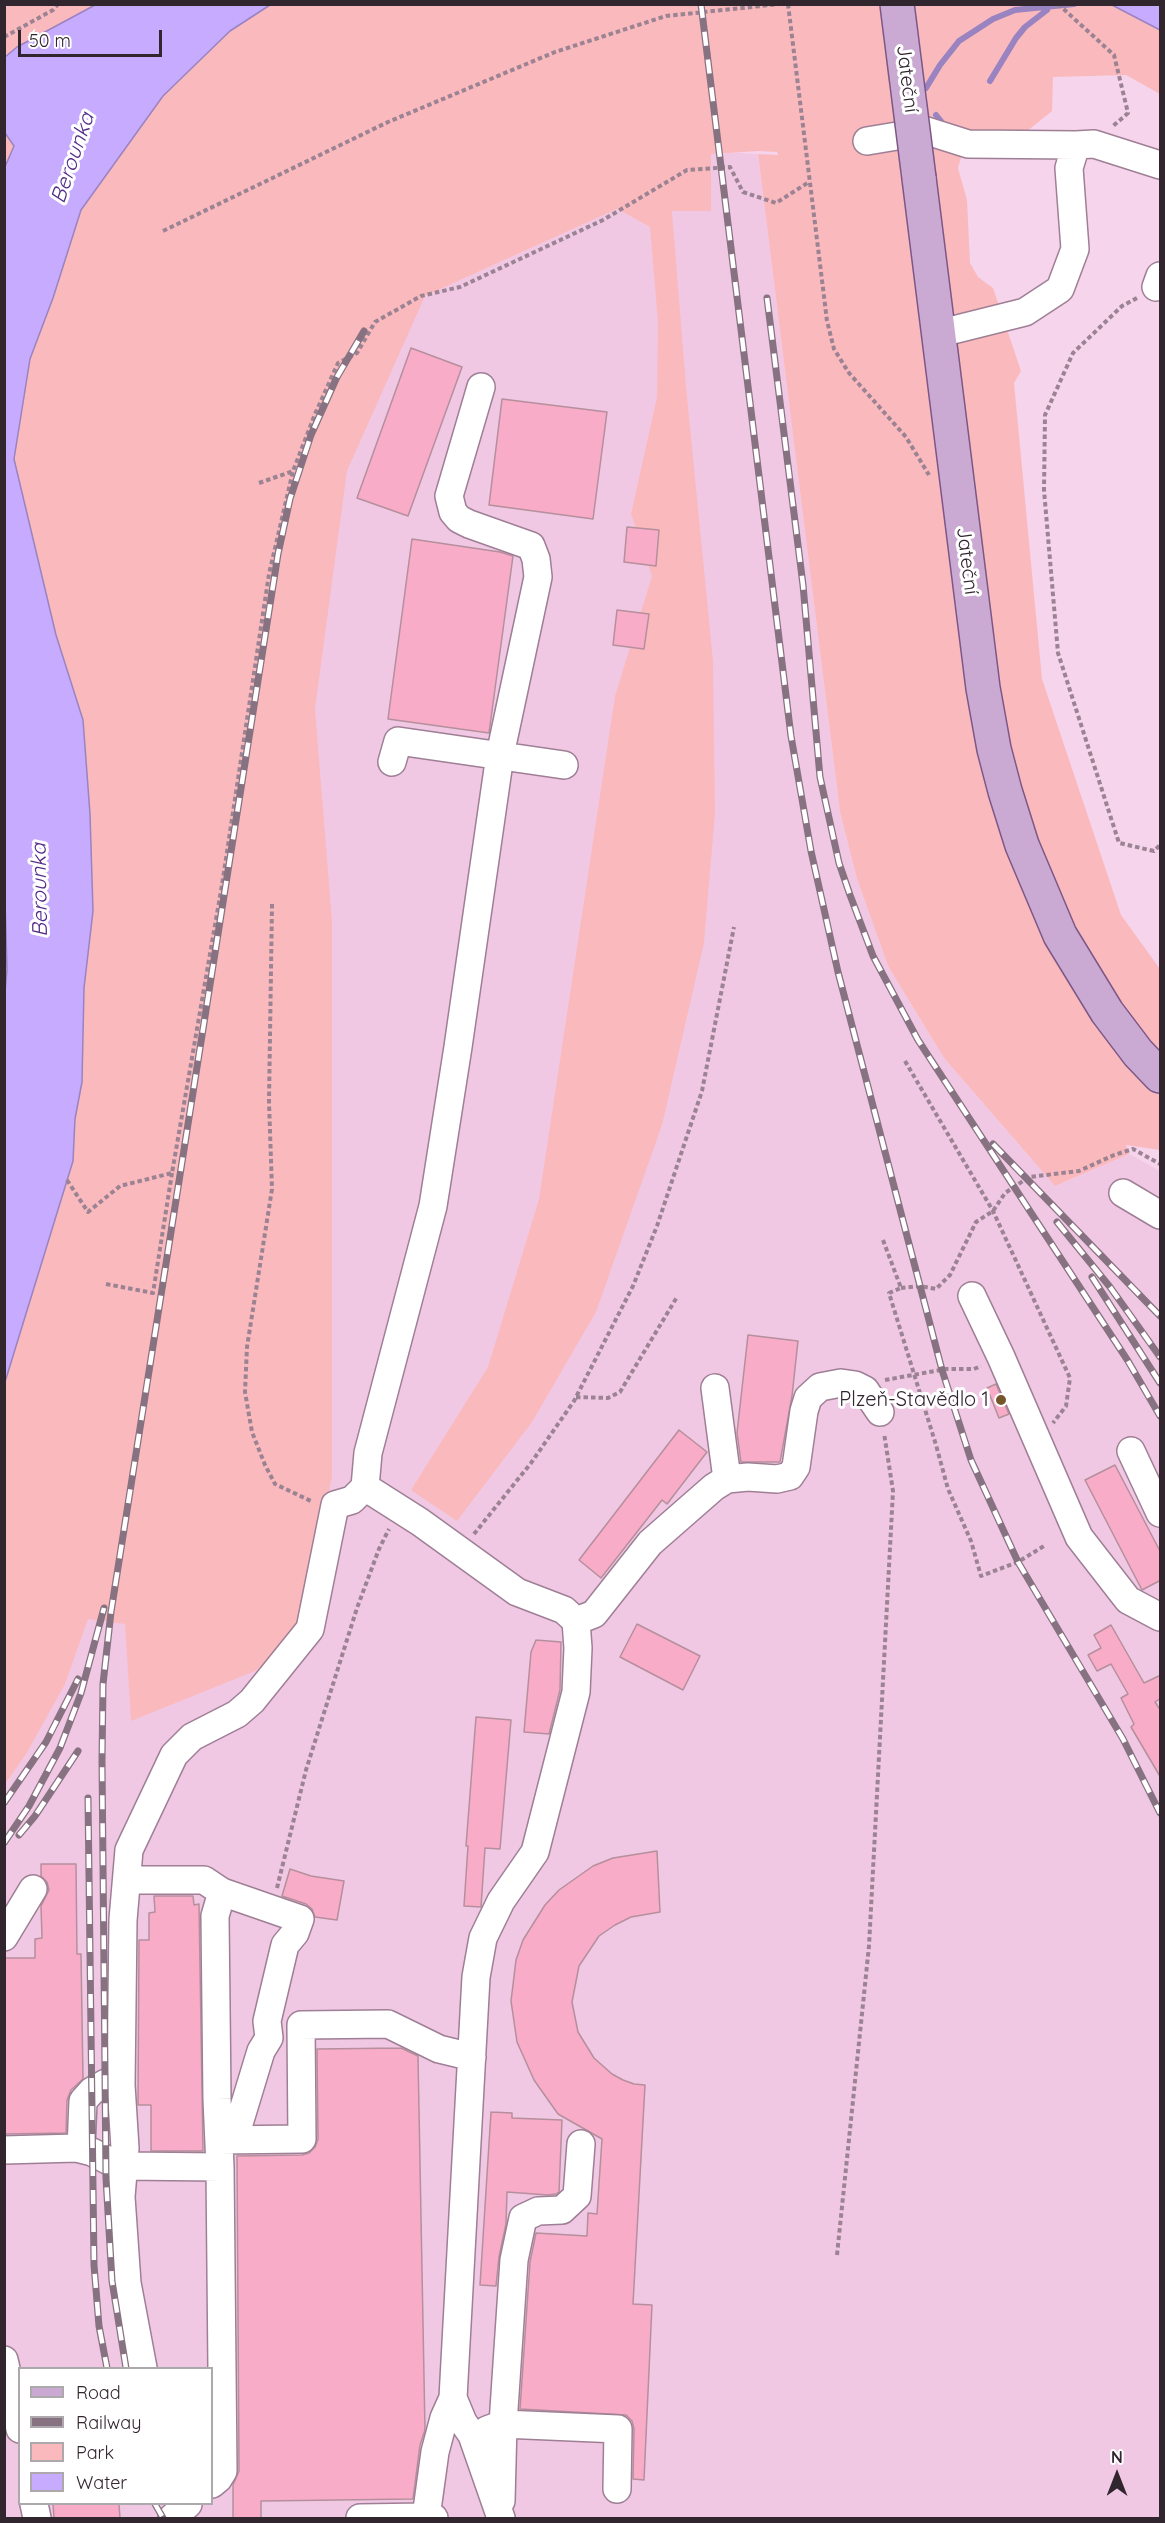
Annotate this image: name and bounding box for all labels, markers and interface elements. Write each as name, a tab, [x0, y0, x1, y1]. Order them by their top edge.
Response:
scale bar	[21, 18, 165, 56]
text: 50 m	[29, 29, 71, 52]
street label: Jateční	[891, 44, 923, 114]
water label: Berounka	[46, 110, 100, 206]
street label: Jateční	[951, 526, 983, 596]
water label: Berounka	[27, 843, 53, 937]
place label: Plzeň-Stavědlo 1	[839, 1388, 989, 1412]
marker: Plzeň-Stavědlo 1	[994, 1393, 1008, 1407]
legend	[18, 2367, 213, 2505]
text: Road	[76, 2381, 121, 2404]
text: Railway	[76, 2411, 142, 2434]
text: Park	[76, 2441, 114, 2464]
north arrow	[1087, 2445, 1147, 2505]
text: N	[1111, 2447, 1123, 2467]
text: Water	[76, 2471, 127, 2494]

